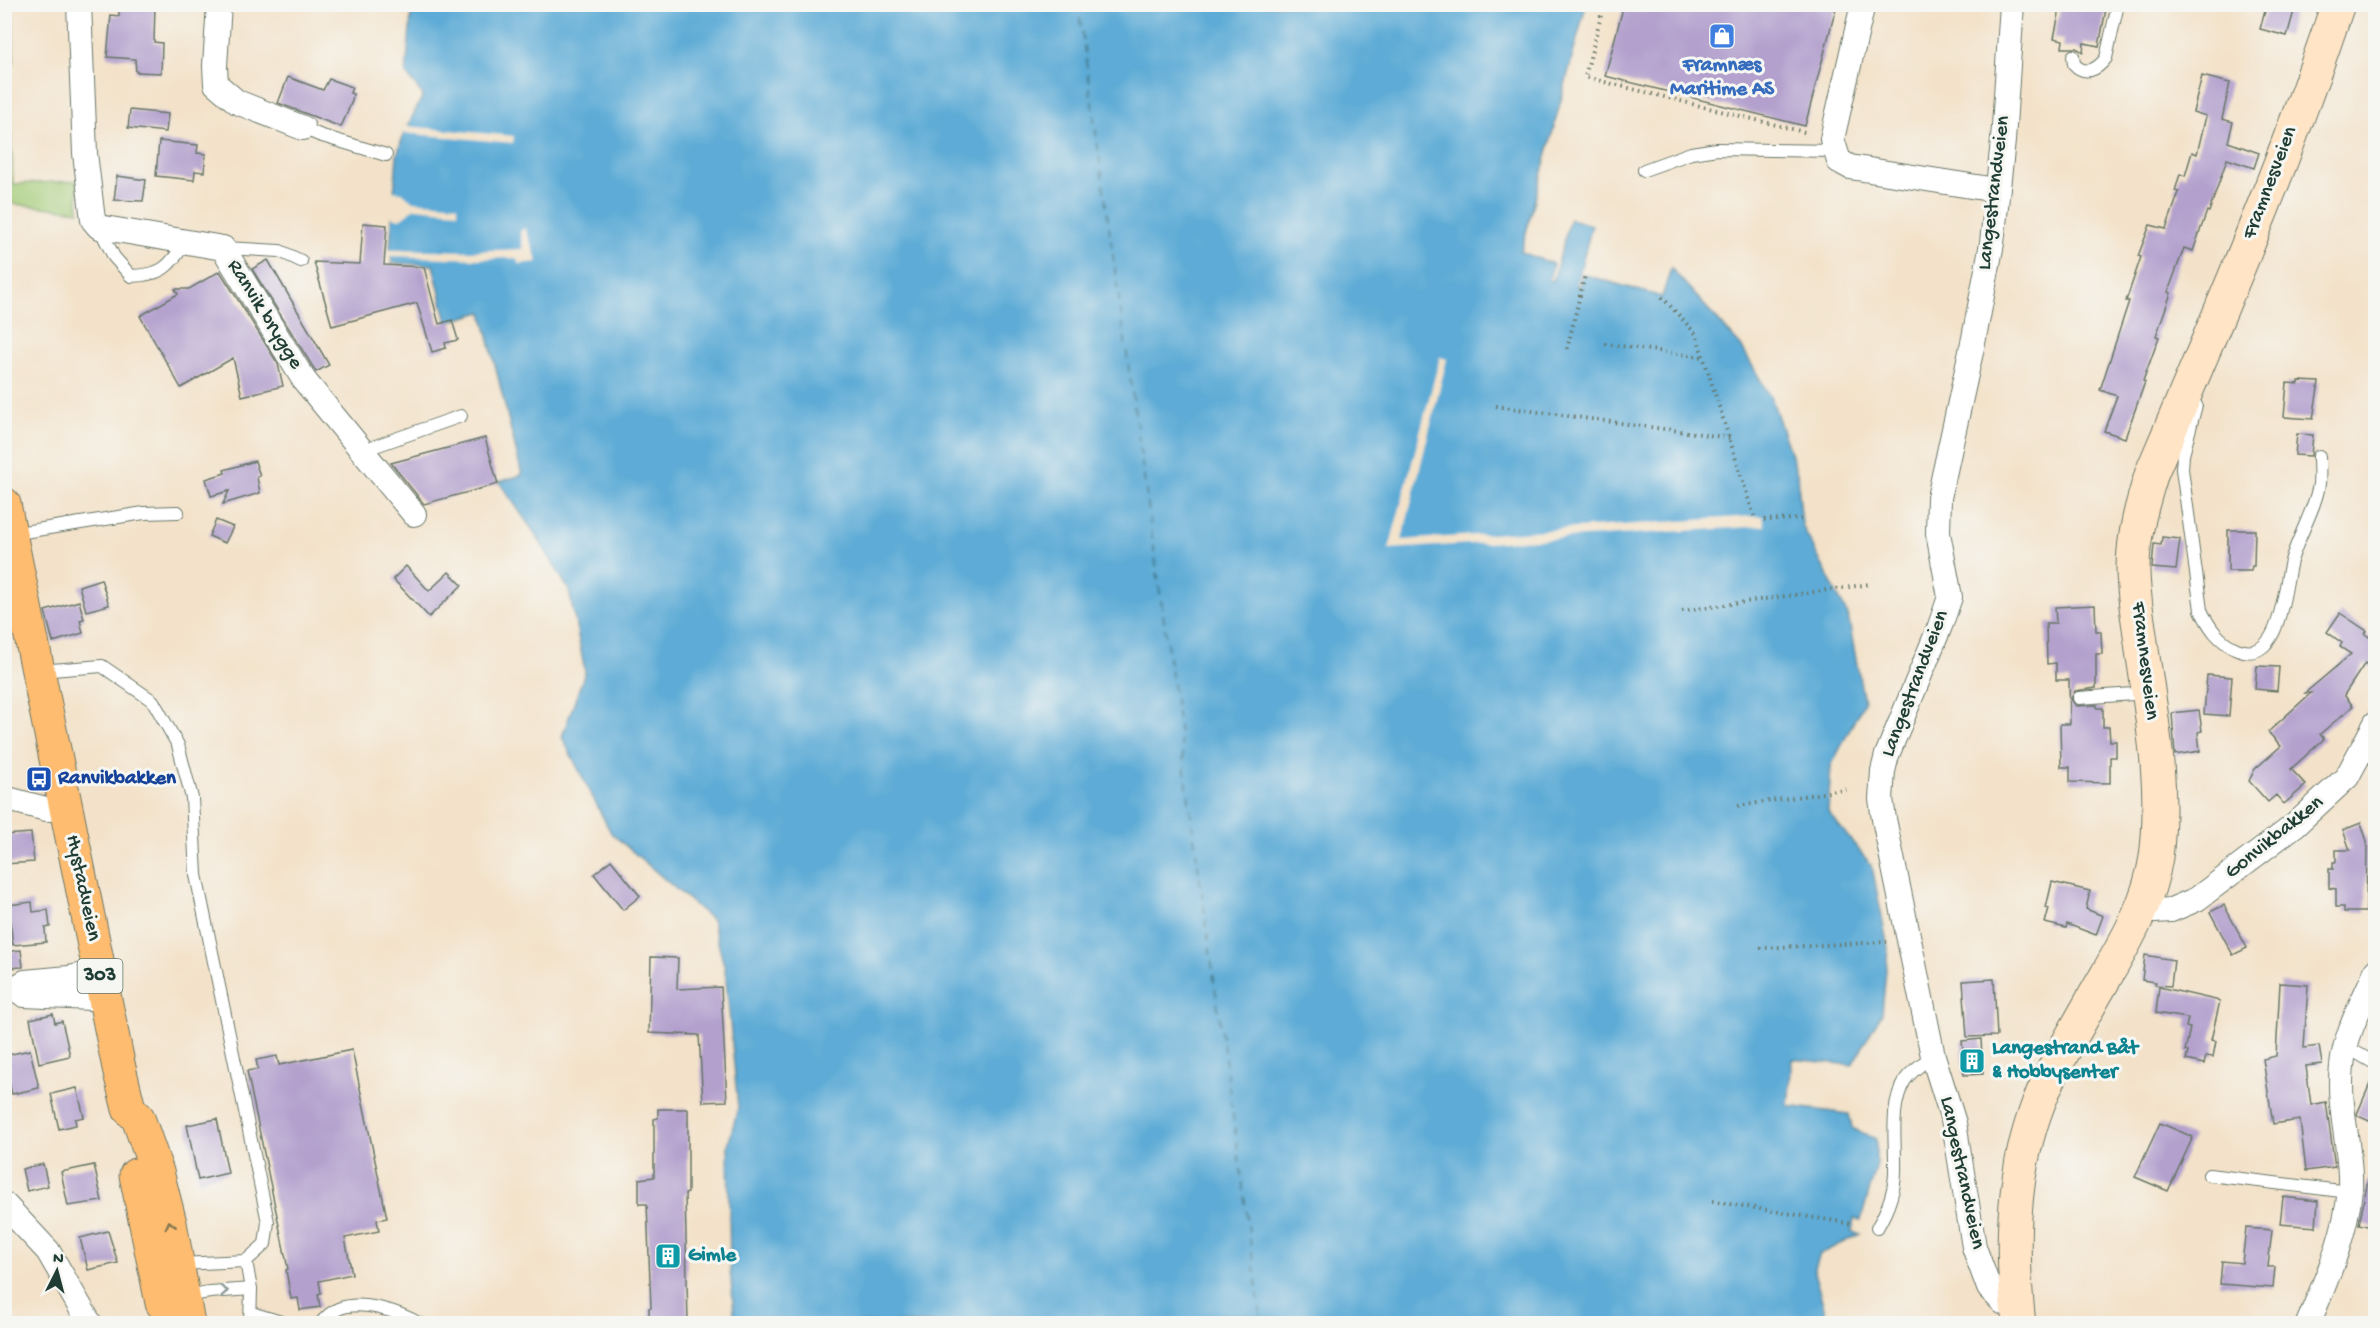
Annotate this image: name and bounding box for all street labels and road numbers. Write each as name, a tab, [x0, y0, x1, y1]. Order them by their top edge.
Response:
street label: Langestrandveien	[1973, 114, 2017, 272]
street label: Framnesveien	[2238, 123, 2304, 244]
street label: Ranvik brygge	[220, 256, 308, 375]
street label: Framnesveien	[2124, 600, 2164, 721]
street label: Langestrandveien	[1877, 607, 1955, 761]
street label: Gonvikbakken	[2221, 791, 2329, 885]
street label: Hystadveien	[59, 833, 105, 943]
road number: 303	[78, 959, 122, 993]
street label: Langestrandveien	[1933, 1094, 1989, 1252]

